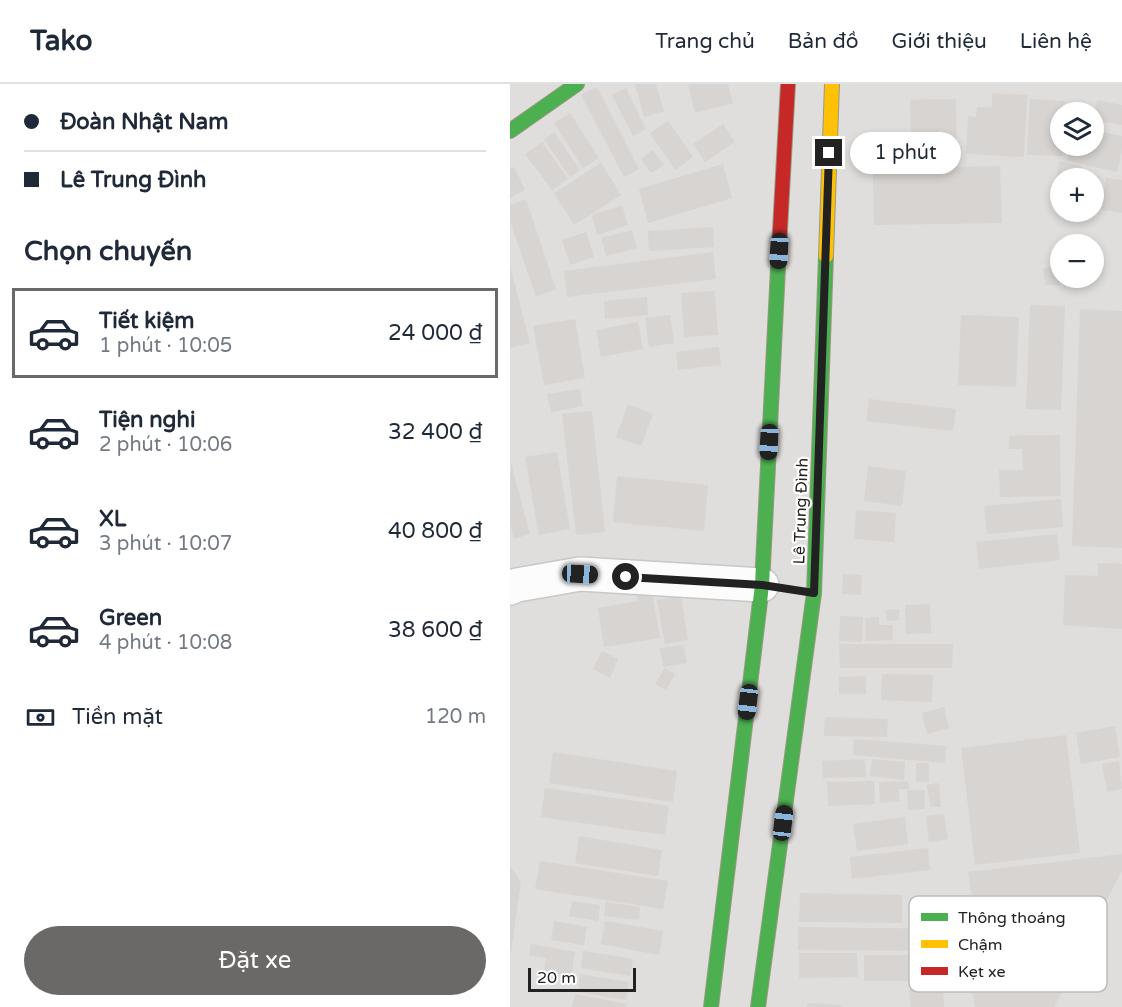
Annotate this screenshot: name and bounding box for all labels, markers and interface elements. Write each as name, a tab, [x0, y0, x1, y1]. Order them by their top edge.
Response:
text: Tako	[30, 24, 93, 58]
text: Trang chủ	[655, 29, 755, 54]
text: Bản đồ	[788, 29, 859, 54]
text: Giới thiệu	[892, 29, 987, 54]
text: Liên hệ	[1020, 29, 1092, 54]
map controls	[1050, 102, 1104, 288]
button: layers	[1050, 102, 1104, 156]
text: Đoàn Nhật Nam	[60, 109, 228, 135]
callout: 1 phút	[850, 132, 961, 174]
route end	[815, 139, 842, 166]
text: 1 phút	[874, 141, 937, 165]
text: Lê Trung Đình	[60, 167, 206, 193]
button: +	[1050, 168, 1104, 222]
car	[769, 233, 789, 269]
button: −	[1050, 234, 1104, 288]
text: Chọn chuyến	[24, 235, 192, 268]
icon: car	[27, 306, 81, 360]
text: Tiết kiệm	[99, 308, 194, 334]
text: 24 000 ₫	[388, 320, 483, 346]
text: 1 phút · 10:05	[99, 334, 232, 358]
icon: car	[27, 405, 81, 459]
text: Tiện nghi	[99, 407, 195, 433]
text: 32 400 ₫	[388, 419, 483, 445]
car	[759, 424, 779, 460]
text: 2 phút · 10:06	[99, 433, 232, 457]
street label: Lê Trung Đình	[789, 457, 813, 565]
icon: car	[27, 504, 81, 558]
text: XL	[99, 506, 126, 532]
text: 40 800 ₫	[388, 518, 483, 544]
text: 3 phút · 10:07	[99, 532, 232, 556]
route start	[612, 563, 639, 590]
car	[562, 564, 598, 584]
icon: car	[27, 603, 81, 657]
text: Green	[99, 605, 162, 631]
text: 38 600 ₫	[388, 617, 483, 643]
text: 4 phút · 10:08	[99, 631, 232, 655]
car	[737, 683, 759, 721]
icon: cash	[24, 701, 57, 734]
text: Tiền mặt	[72, 704, 163, 730]
text: 120 m	[425, 705, 486, 729]
car	[772, 804, 794, 842]
legend	[909, 896, 1107, 992]
text: Thông thoáng	[958, 908, 1066, 928]
button: Đặt xe	[24, 926, 486, 995]
text: Chậm	[958, 935, 1003, 955]
text: Kẹt xe	[958, 962, 1006, 982]
scale bar	[528, 965, 636, 992]
text: 20 m	[537, 968, 576, 988]

